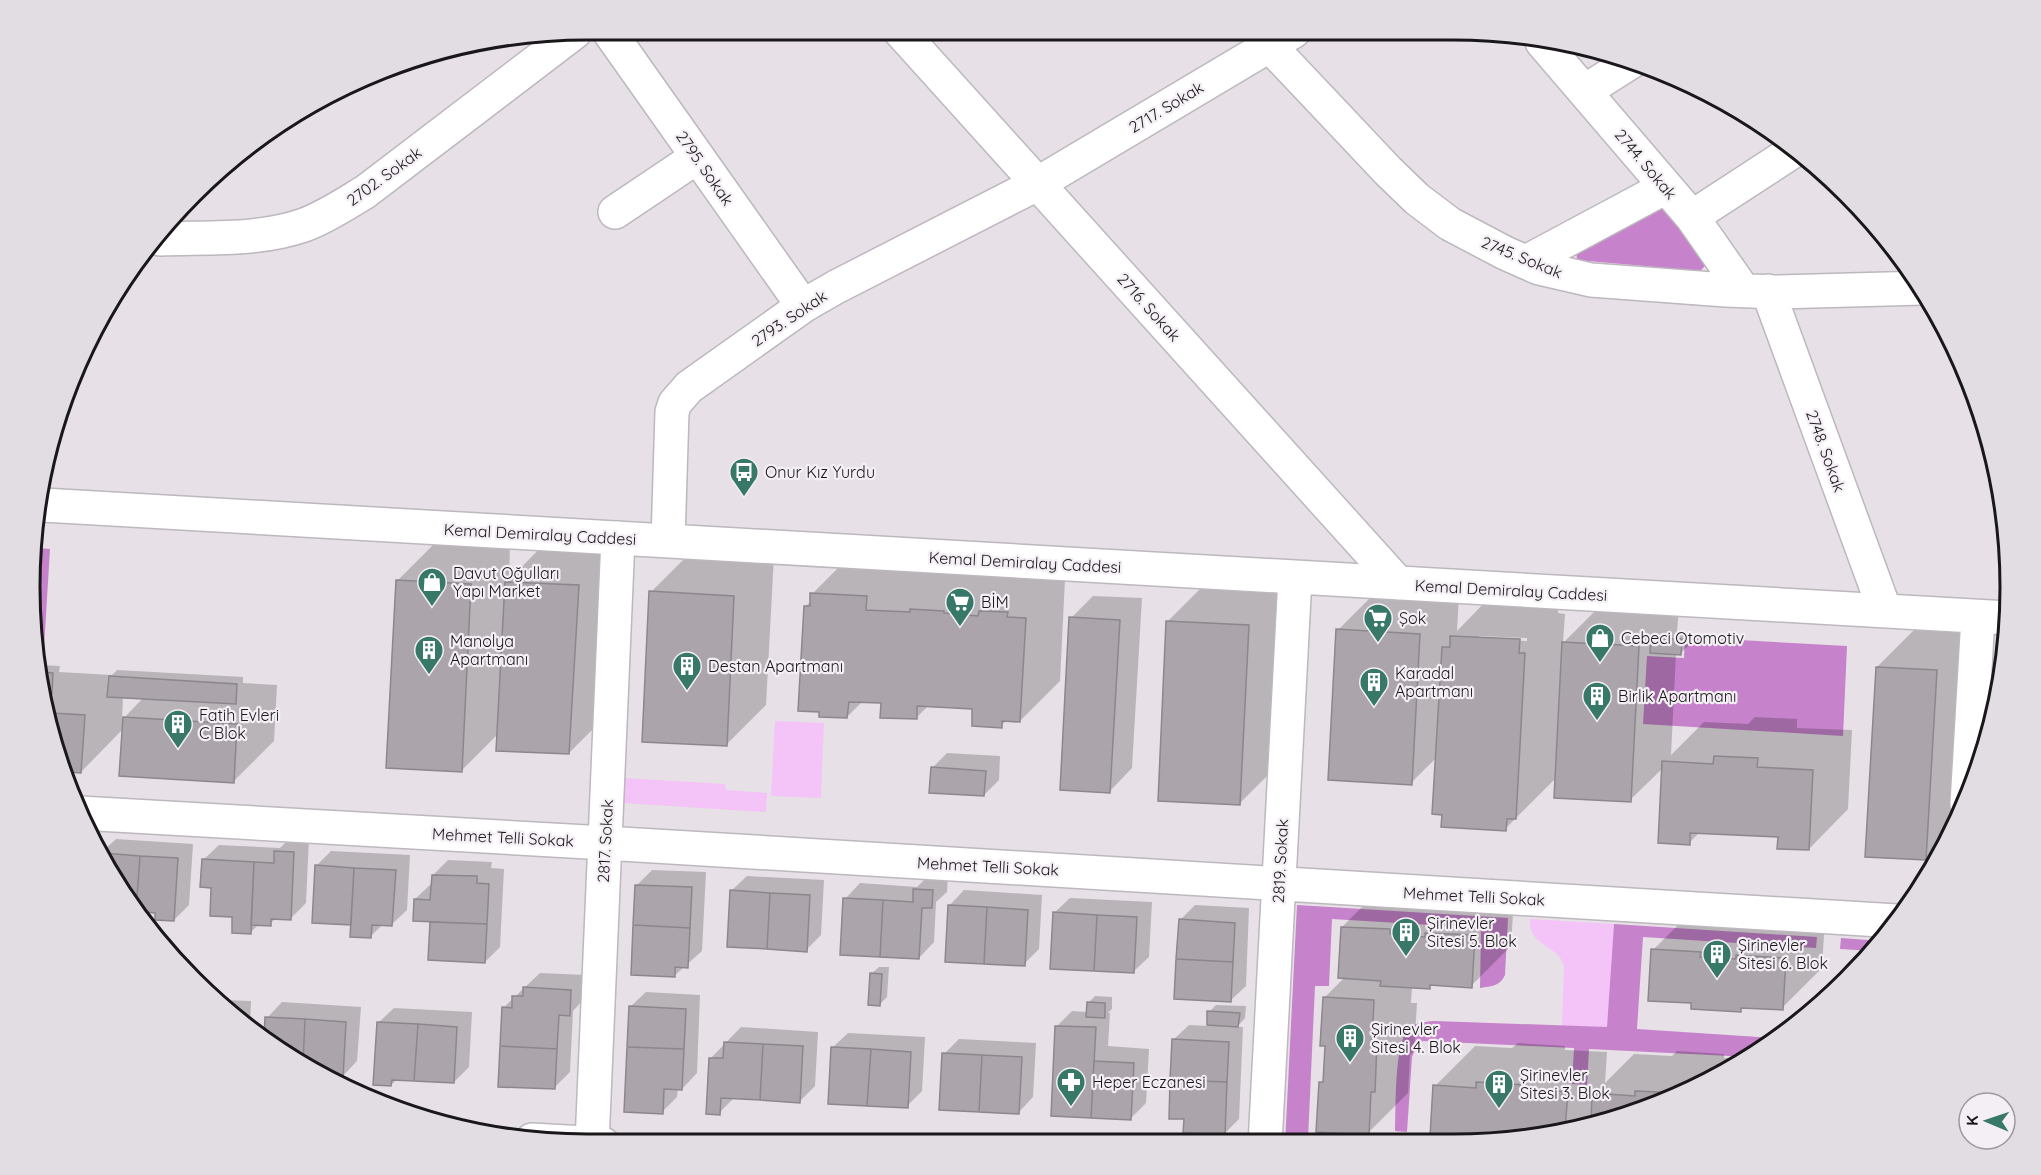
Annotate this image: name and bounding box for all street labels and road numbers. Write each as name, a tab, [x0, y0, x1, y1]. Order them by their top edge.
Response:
street label: 2717. Sokak	[1125, 77, 1207, 137]
street label: 2744. Sokak	[1611, 125, 1681, 203]
street label: 2795. Sokak	[672, 127, 738, 209]
street label: 2702. Sokak	[343, 142, 425, 210]
street label: 2745. Sokak	[1479, 232, 1565, 282]
street label: 2716. Sokak	[1113, 269, 1185, 345]
street label: 2793. Sokak	[747, 285, 831, 351]
street label: 2748. Sokak	[1802, 407, 1850, 495]
street label: Kemal Demiralay Caddesi	[443, 519, 637, 549]
street label: Kemal Demiralay Caddesi	[928, 547, 1122, 577]
street label: Kemal Demiralay Caddesi	[1414, 575, 1608, 605]
street label: 2817. Sokak	[593, 799, 617, 883]
street label: 2819. Sokak	[1268, 818, 1292, 904]
street label: Mehmet Telli Sokak	[432, 823, 574, 851]
street label: Mehmet Telli Sokak	[917, 852, 1059, 880]
street label: Mehmet Telli Sokak	[1403, 882, 1545, 910]

